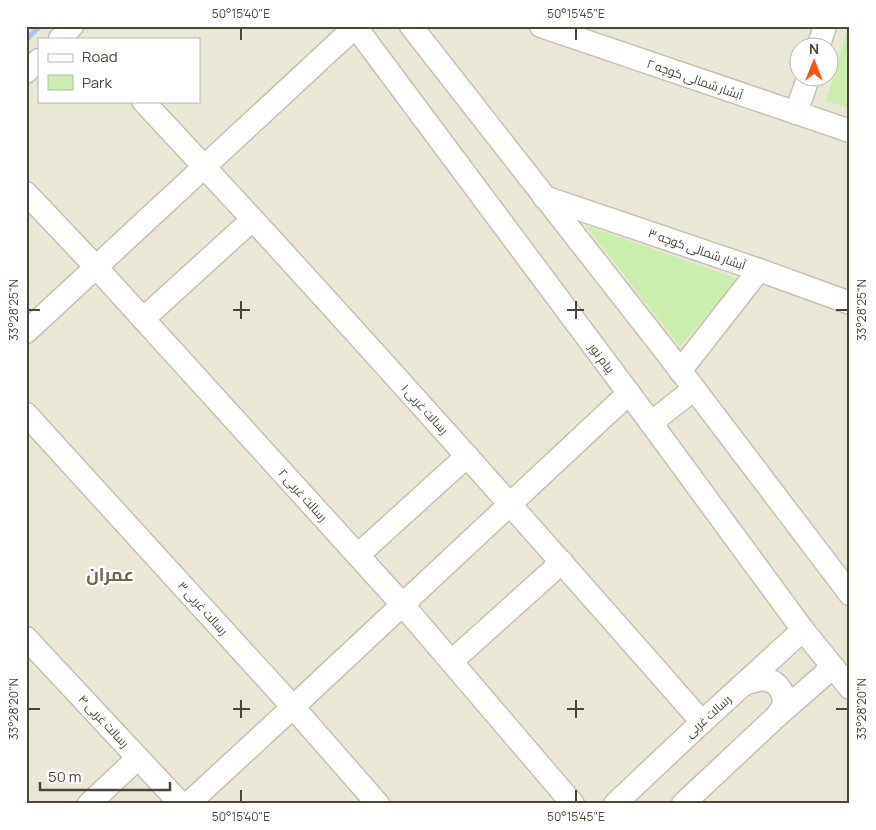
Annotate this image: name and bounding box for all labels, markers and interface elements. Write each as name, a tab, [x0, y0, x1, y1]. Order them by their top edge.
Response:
text: 50°15'40"E	[212, 5, 270, 22]
text: 50°15'45"E	[547, 5, 605, 22]
legend	[38, 38, 200, 102]
north arrow	[788, 38, 838, 88]
text: N	[809, 39, 819, 58]
text: Road	[82, 46, 118, 67]
street label: آبشار شمالی کوچه ۲	[644, 55, 746, 105]
text: Park	[82, 72, 112, 93]
street label: آبشار شمالی کوچه ۳	[646, 224, 749, 275]
text: 33°28'25"N	[5, 279, 22, 341]
text: 33°28'25"N	[853, 279, 870, 341]
street label: پیام نور	[584, 339, 619, 378]
street label: رسالت غربی ۱	[398, 380, 452, 438]
street label: رسالت غربی ۲	[275, 465, 331, 525]
district label: عمران	[86, 562, 134, 586]
street label: رسالت غربی ۳	[174, 577, 232, 639]
text: 33°28'20"N	[5, 678, 22, 740]
text: 33°28'20"N	[853, 678, 870, 740]
street label: رسالت غربی ۴	[75, 691, 133, 751]
street label: رسالت غربی	[681, 691, 735, 741]
scale bar	[40, 760, 170, 792]
text: 50 m	[48, 766, 82, 787]
text: 50°15'40"E	[212, 808, 270, 825]
text: 50°15'45"E	[547, 808, 605, 825]

